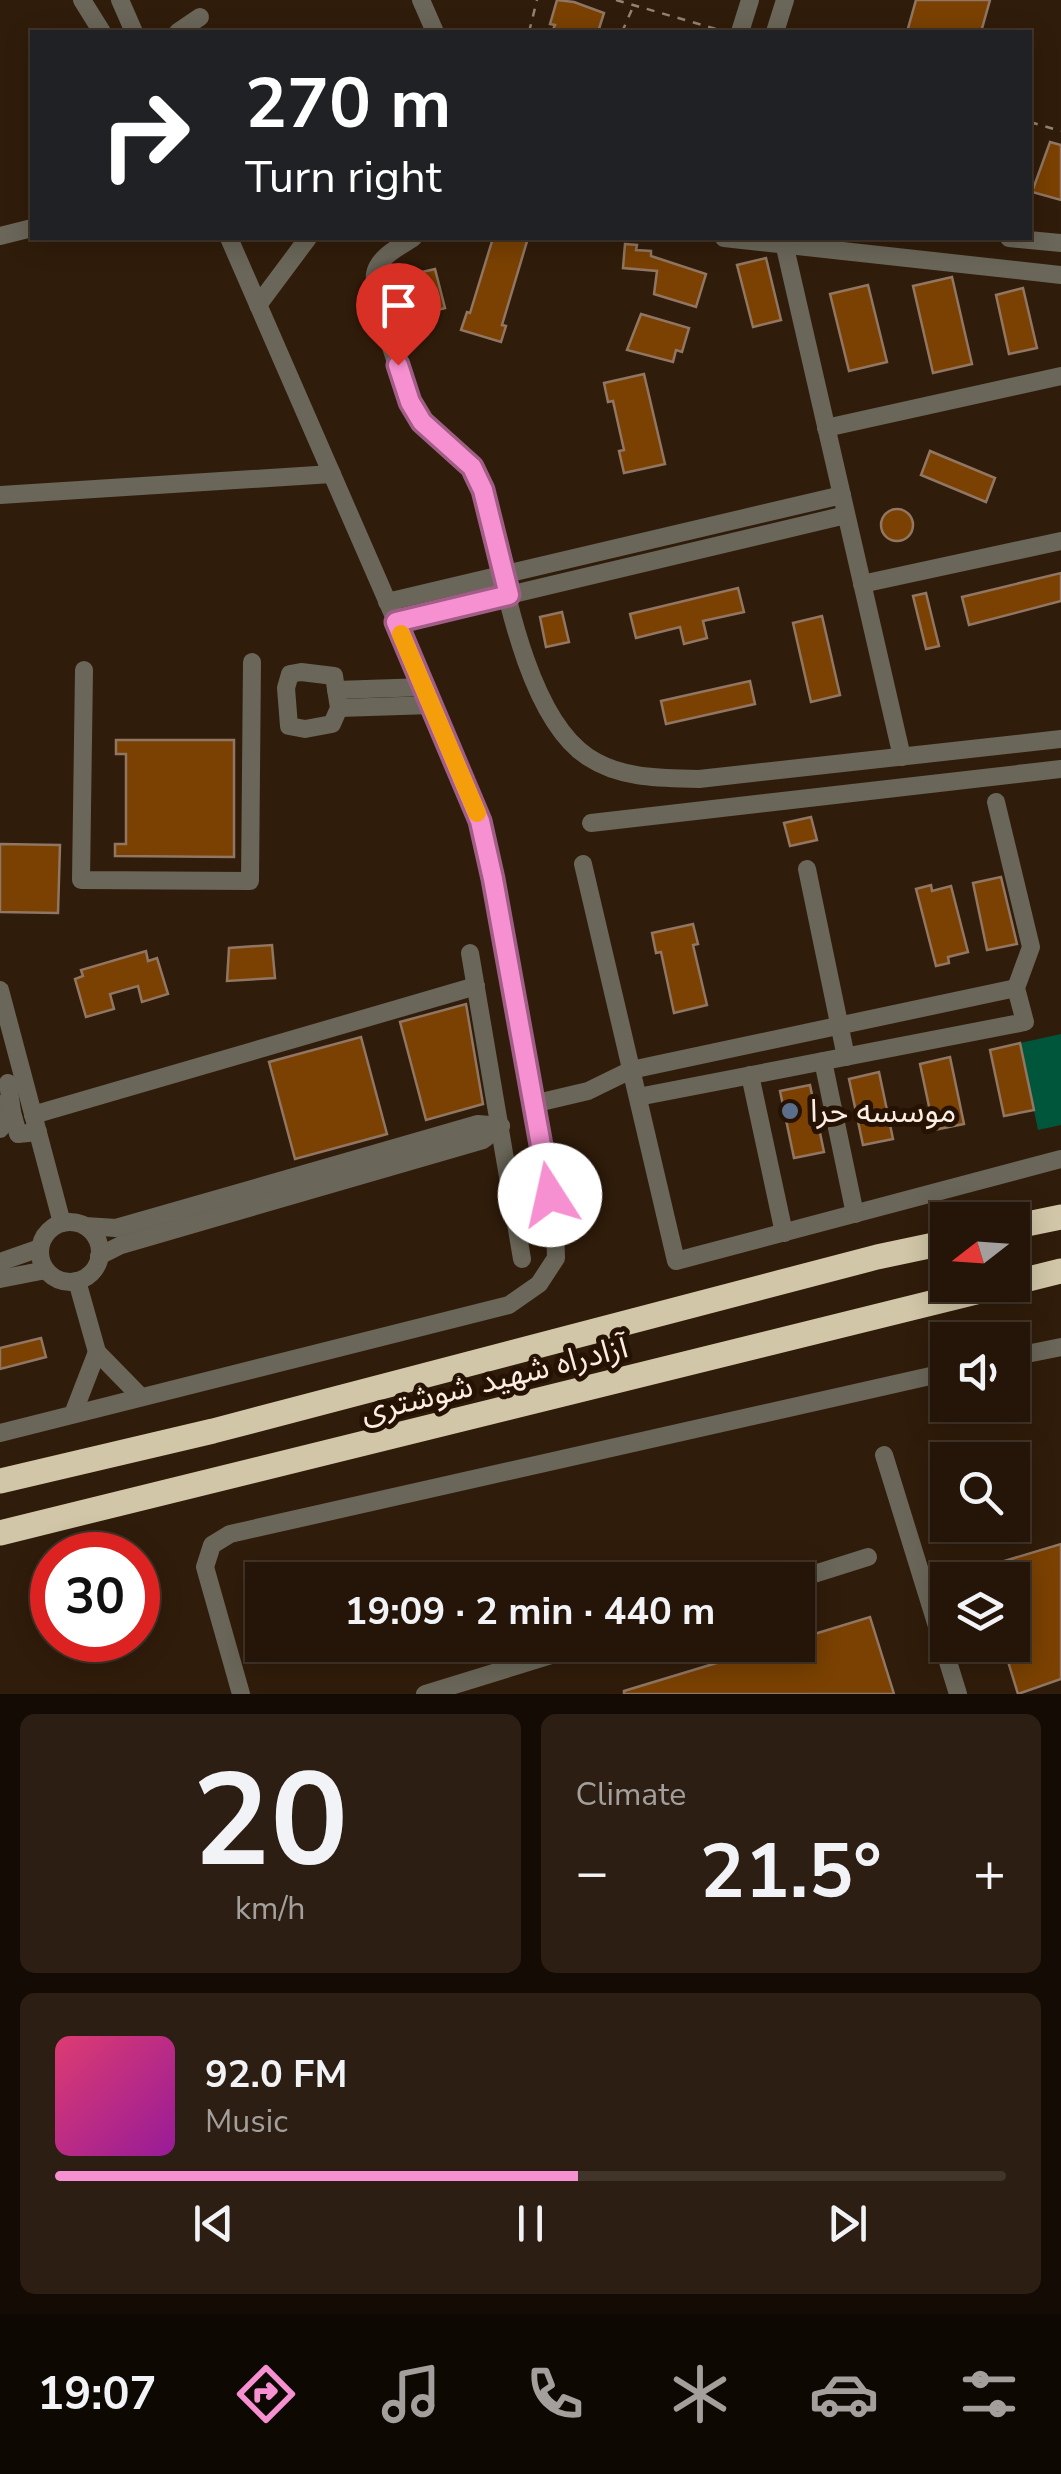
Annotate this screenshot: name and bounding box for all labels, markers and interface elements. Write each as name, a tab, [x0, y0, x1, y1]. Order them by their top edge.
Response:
text: 270 m	[245, 56, 451, 152]
icon: right	[80, 70, 210, 200]
text: Turn right	[245, 147, 442, 208]
pin	[356, 263, 441, 366]
icon: arrive	[371, 278, 426, 333]
place label: موسسه حرا	[810, 1090, 956, 1133]
marker: موسسه حرا	[779, 1100, 801, 1122]
position arrow	[498, 1143, 602, 1247]
north arrow	[930, 1202, 1030, 1302]
map controls	[930, 1202, 1030, 1662]
button: sound	[930, 1322, 1030, 1422]
street label: آزادراه شهید شوشتری	[356, 1325, 634, 1433]
button: search	[930, 1442, 1030, 1542]
speed limit sign: 30	[30, 1532, 160, 1662]
button: layers	[930, 1562, 1030, 1662]
text: 19:09 · 2 min · 440 m	[345, 1586, 715, 1637]
text: 20	[192, 1733, 348, 1910]
text: Climate	[576, 1773, 686, 1816]
text: 21.5°	[700, 1821, 882, 1923]
text: −	[576, 1835, 609, 1910]
text: +	[973, 1835, 1006, 1910]
text: km/h	[235, 1887, 306, 1930]
text: 92.0 FM	[205, 2049, 347, 2100]
text: Music	[205, 2100, 288, 2143]
icon: previous	[186, 2196, 241, 2251]
icon: pause	[503, 2196, 558, 2251]
icon: next	[820, 2196, 875, 2251]
icon: directions	[231, 2359, 301, 2429]
icon: music	[376, 2359, 446, 2429]
icon: phone	[520, 2359, 590, 2429]
icon: climate	[665, 2359, 735, 2429]
icon: car	[809, 2359, 879, 2429]
icon: filters	[954, 2359, 1024, 2429]
text: 19:07	[37, 2364, 156, 2425]

